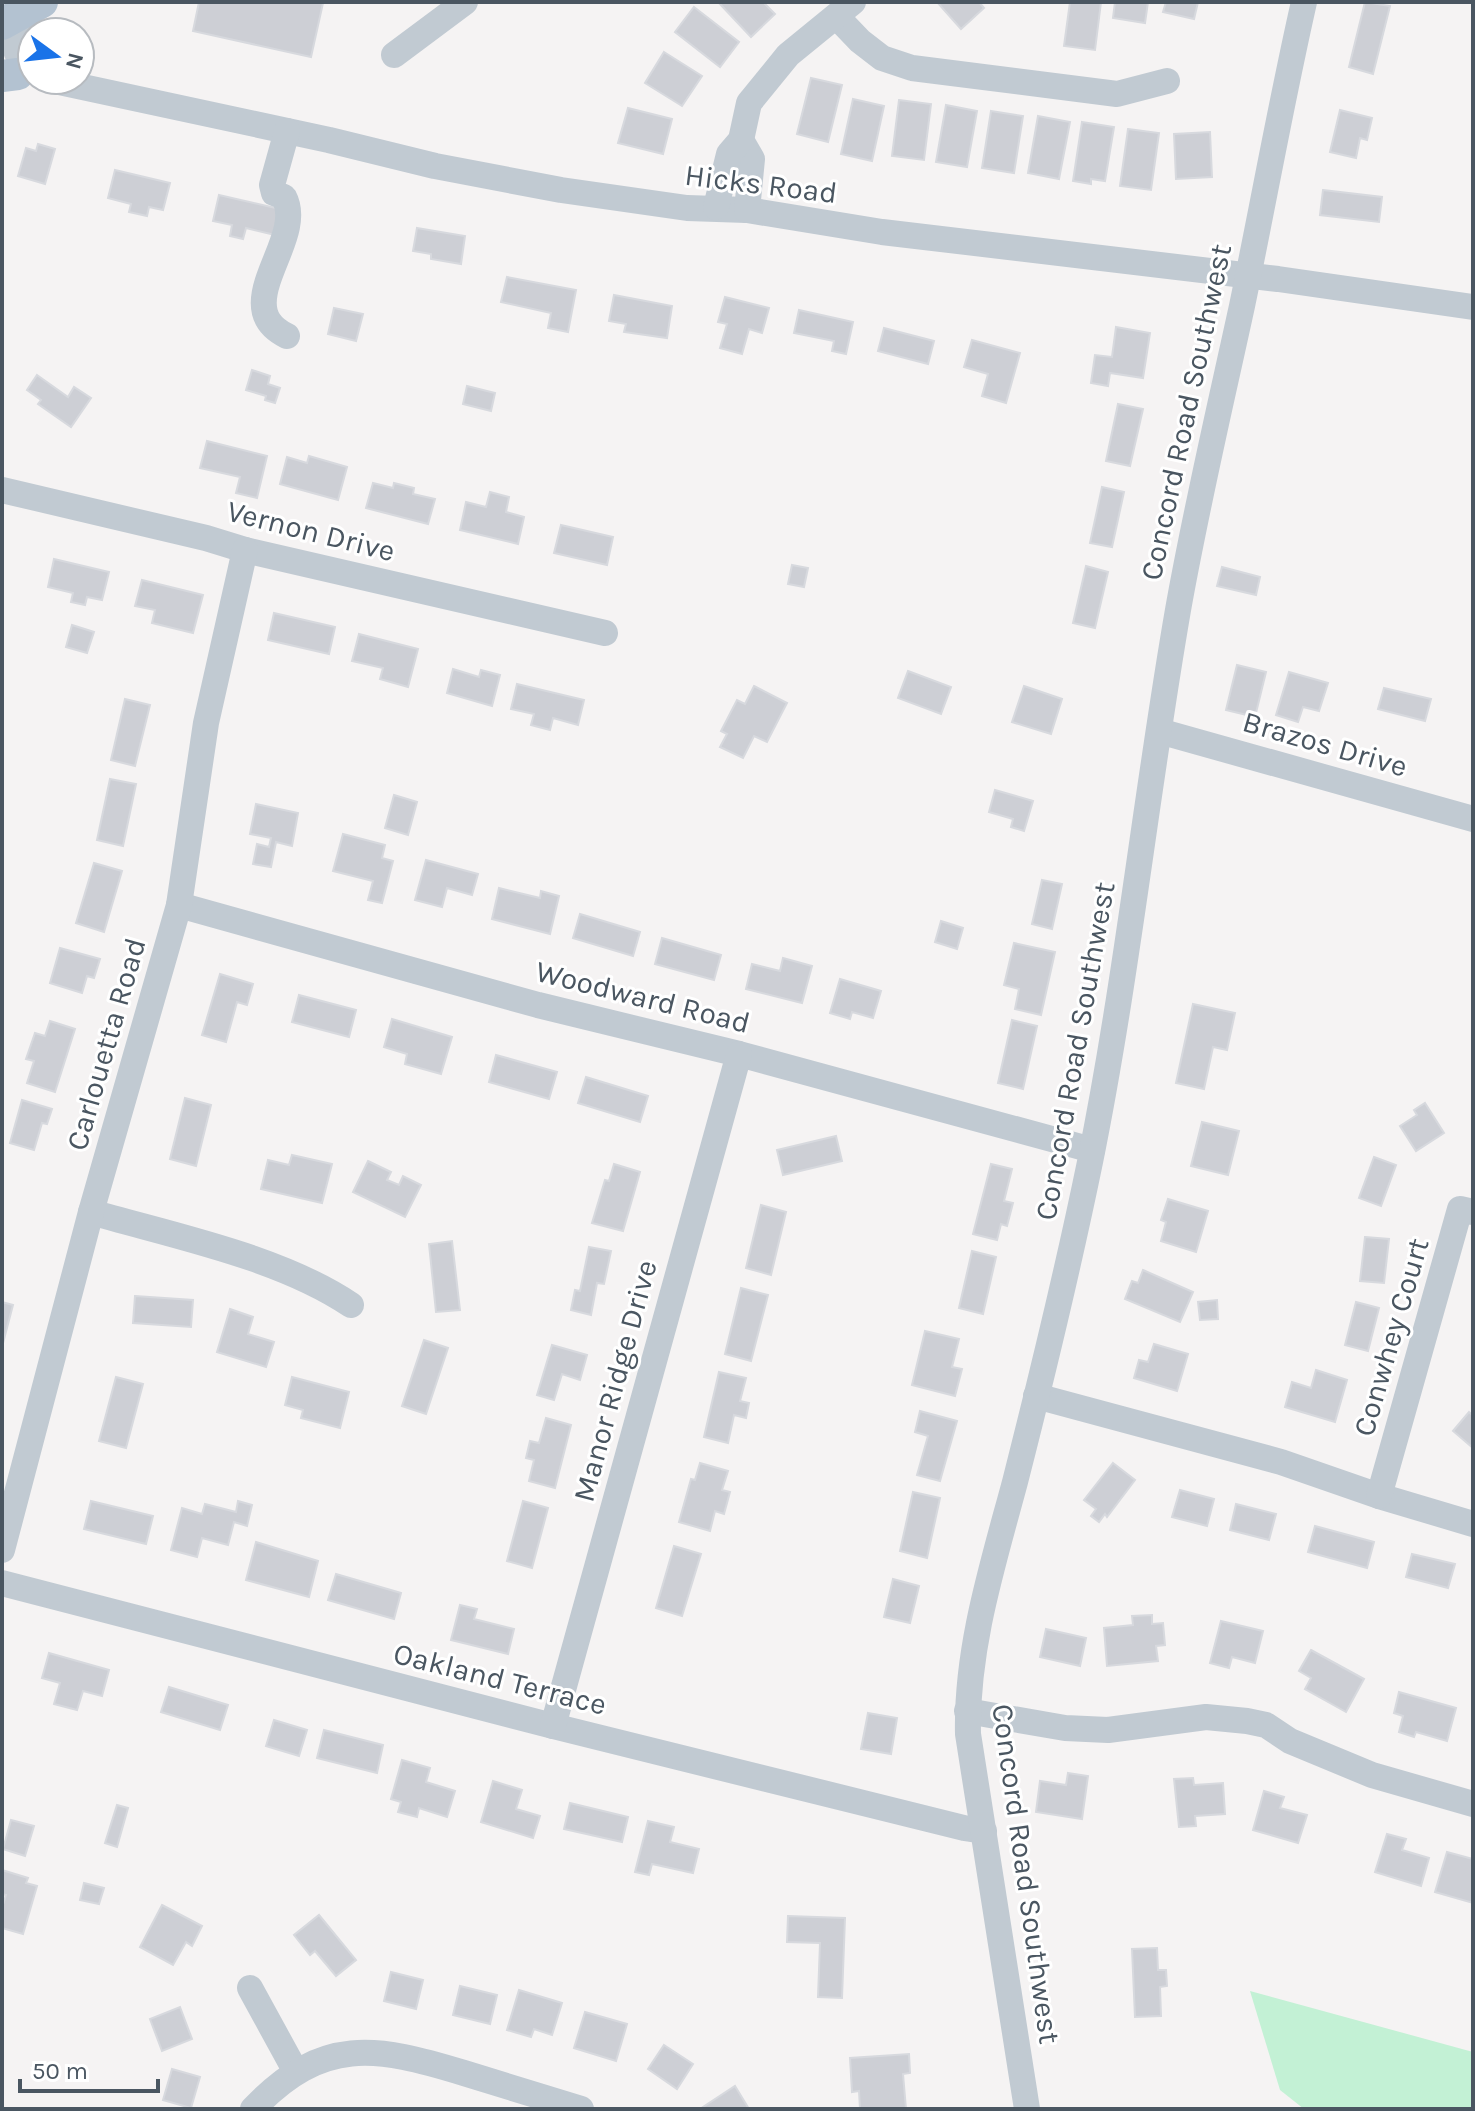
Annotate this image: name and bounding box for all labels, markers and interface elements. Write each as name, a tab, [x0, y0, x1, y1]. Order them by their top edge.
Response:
north arrow	[16, 16, 96, 96]
text: N	[60, 50, 89, 72]
street label: Hicks Road	[683, 157, 839, 211]
street label: Concord Road Southwest	[1133, 241, 1239, 583]
street label: Vernon Drive	[223, 493, 399, 569]
street label: Brazos Drive	[1239, 703, 1411, 785]
street label: Concord Road Southwest	[1027, 879, 1123, 1223]
street label: Carlouetta Road	[58, 934, 154, 1154]
street label: Woodward Road	[532, 953, 754, 1041]
street label: Conwhey Court	[1346, 1234, 1436, 1440]
street label: Manor Ridge Drive	[565, 1256, 665, 1506]
street label: Oakland Terrace	[390, 1635, 610, 1723]
street label: Concord Road Southwest	[984, 1702, 1068, 2046]
scale bar	[20, 2043, 158, 2093]
text: 50 m	[32, 2057, 88, 2085]

